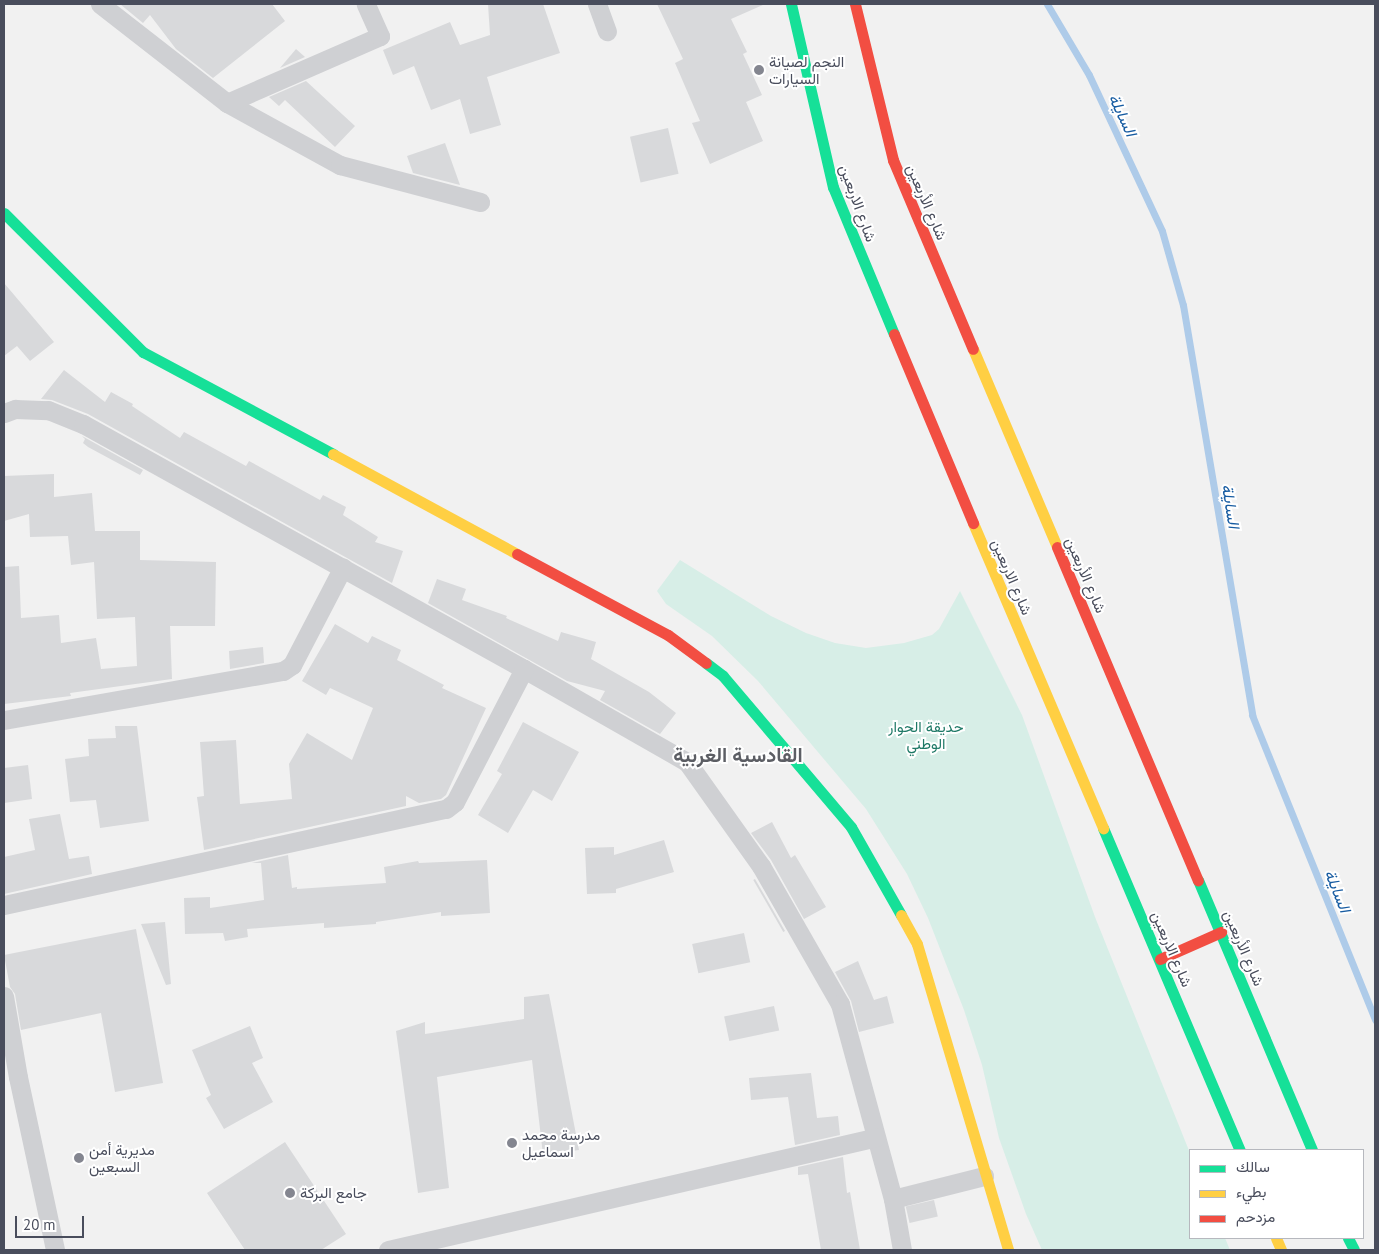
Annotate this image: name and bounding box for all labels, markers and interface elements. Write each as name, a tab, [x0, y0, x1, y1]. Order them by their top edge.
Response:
place label: النجم لصيانة السيارات	[769, 52, 844, 87]
marker: النجم لصيانة السيارات	[753, 64, 765, 76]
water label: السايلة	[1105, 91, 1141, 139]
street label: شارع الأربعين	[903, 161, 951, 243]
street label: شارع الاربعين	[836, 162, 880, 244]
water label: السايلة	[1218, 483, 1244, 529]
street label: شارع الأربعين	[1062, 534, 1110, 616]
street label: شارع الاربعين	[988, 536, 1036, 618]
park label: حديقة الحوار الوطني	[888, 717, 964, 752]
district label: القادسية الغربية	[673, 743, 803, 767]
water label: السايلة	[1321, 867, 1355, 915]
street label: شارع الأربعين	[1220, 907, 1268, 989]
street label: شارع الاربعين	[1148, 908, 1196, 990]
place label: مدرسة محمد اسماعيل	[522, 1125, 600, 1160]
marker: مدرسة محمد اسماعيل	[506, 1137, 518, 1149]
place label: مديرية أمن السبعين	[89, 1140, 155, 1175]
legend	[1189, 1149, 1364, 1239]
marker: مديرية أمن السبعين	[73, 1152, 85, 1164]
text: سالك	[1236, 1157, 1270, 1176]
text: بطيء	[1236, 1182, 1266, 1201]
place label: جامع البركة	[300, 1184, 367, 1202]
marker: جامع البركة	[284, 1187, 296, 1199]
scale bar	[18, 1206, 86, 1238]
text: مزدحم	[1236, 1207, 1275, 1226]
text: 20 m	[23, 1215, 56, 1234]

